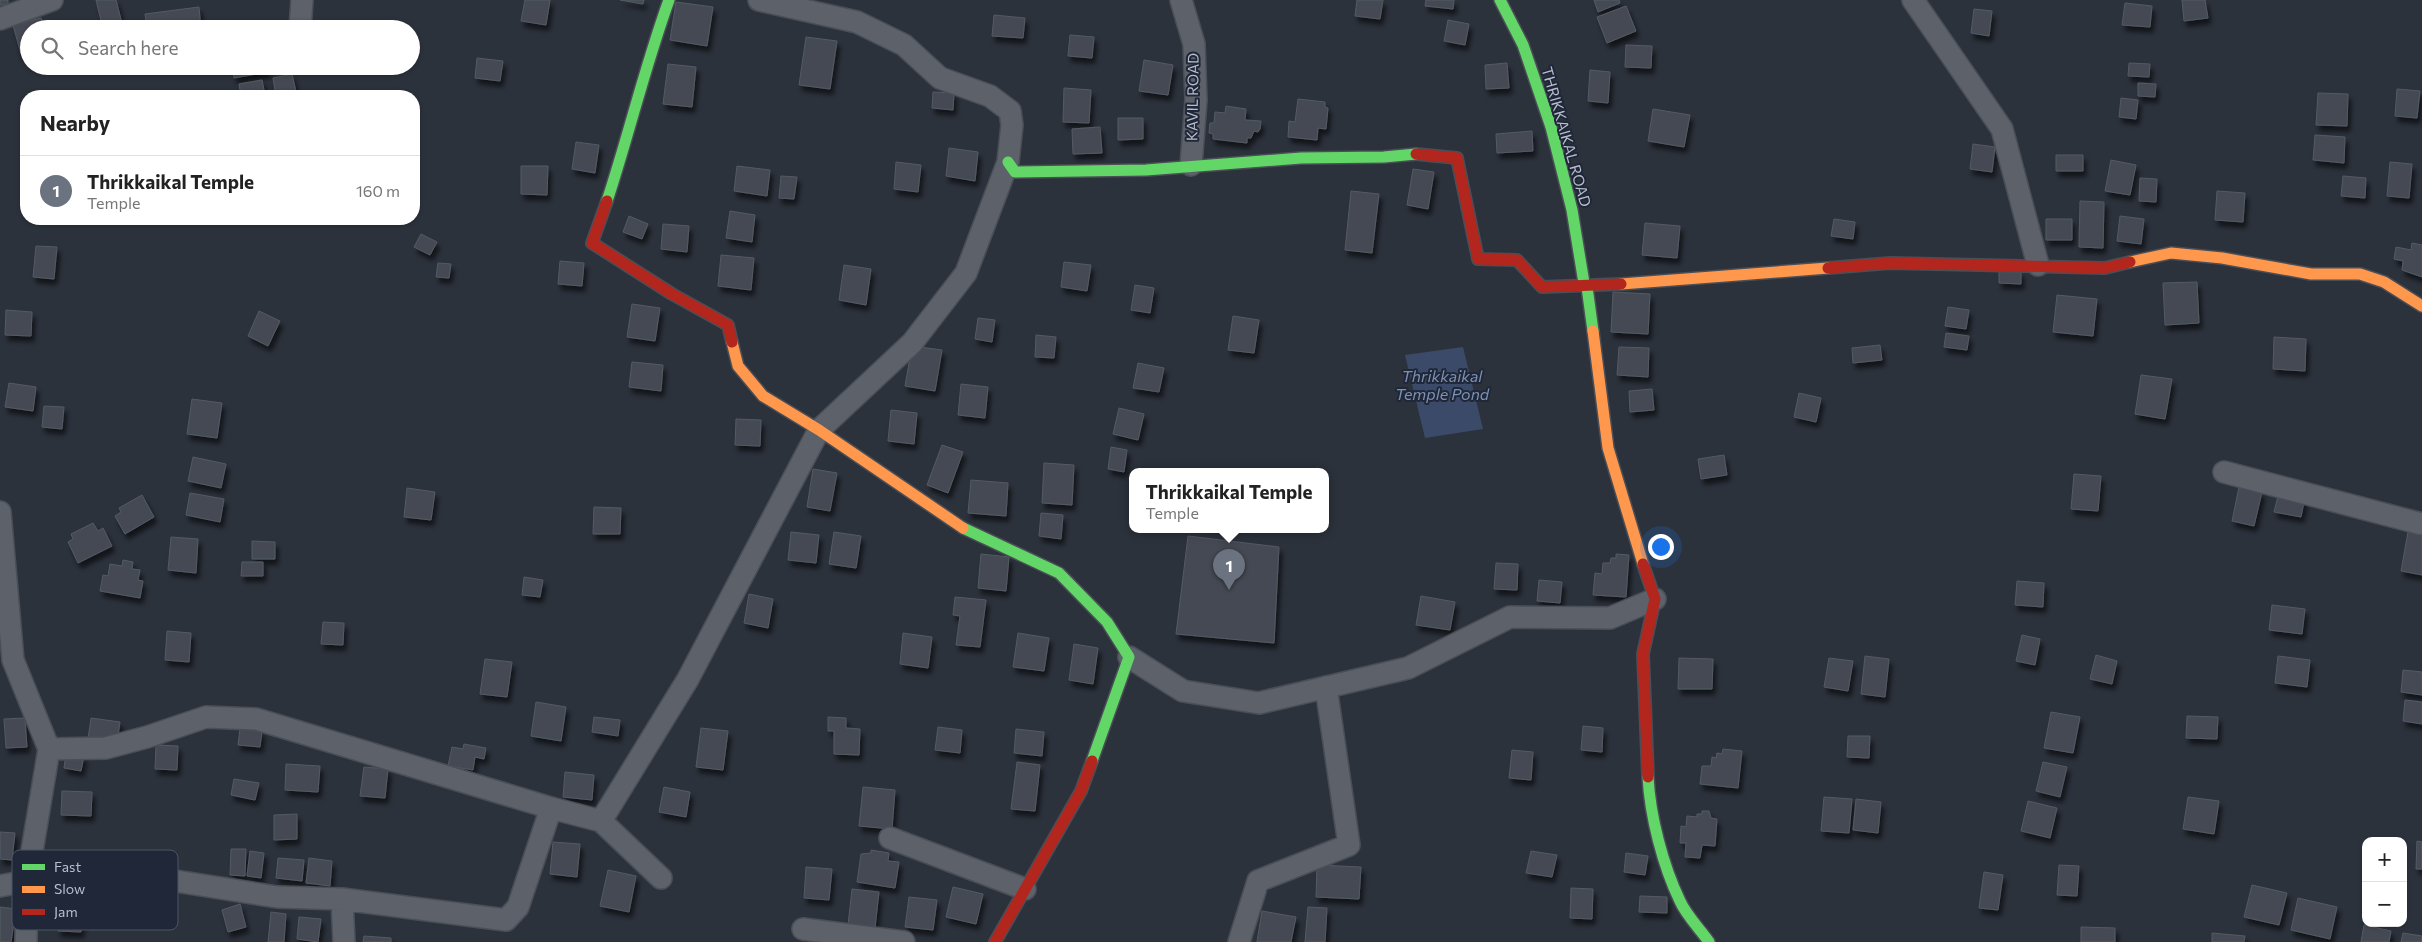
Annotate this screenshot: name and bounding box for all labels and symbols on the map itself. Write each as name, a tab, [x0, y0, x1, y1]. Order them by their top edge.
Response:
street label: KAVIL ROAD	[1182, 53, 1202, 141]
street label: THRIKKAIKAL ROAD	[1538, 65, 1596, 209]
water label: Thrikkaikal Temple Pond	[1395, 366, 1490, 403]
your location	[1648, 534, 1674, 560]
pin: 1	[1213, 549, 1245, 590]
legend	[12, 850, 178, 930]
text: Fast	[54, 858, 81, 875]
text: Slow	[54, 880, 85, 897]
text: Jam	[54, 903, 78, 920]

